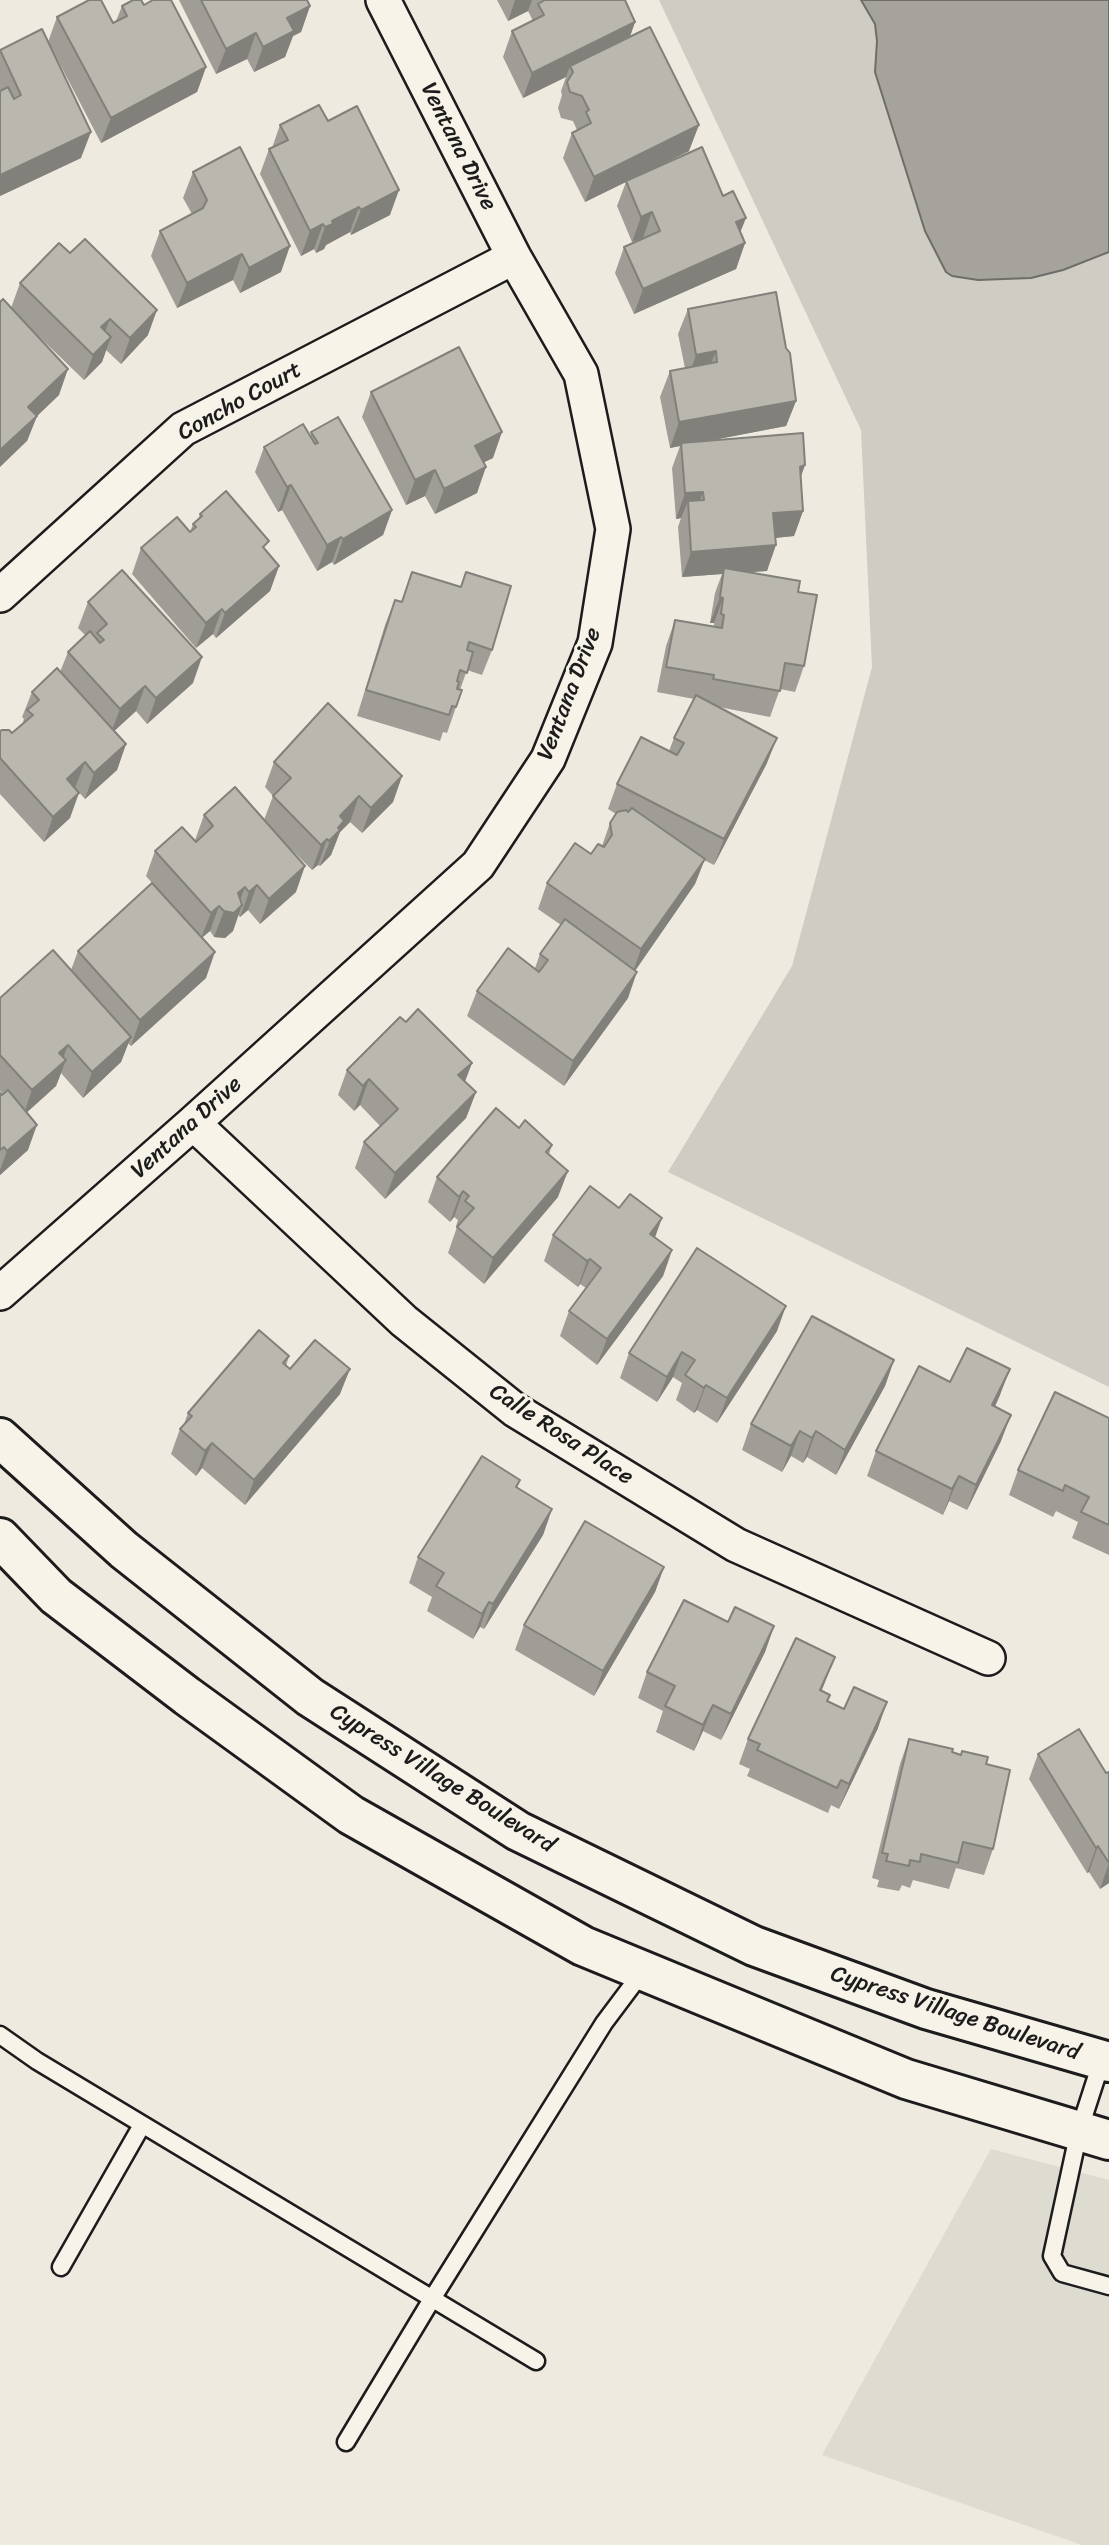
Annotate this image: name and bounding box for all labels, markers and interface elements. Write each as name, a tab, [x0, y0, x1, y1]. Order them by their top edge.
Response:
street label: Ventana Drive	[414, 78, 502, 216]
street label: Concho Court	[173, 357, 307, 447]
street label: Ventana Drive	[532, 624, 608, 764]
street label: Ventana Drive	[126, 1071, 248, 1185]
street label: Calle Rosa Place	[484, 1378, 638, 1492]
street label: Cypress Village Boulevard	[324, 1698, 560, 1860]
street label: Cypress Village Boulevard	[827, 1961, 1083, 2067]

